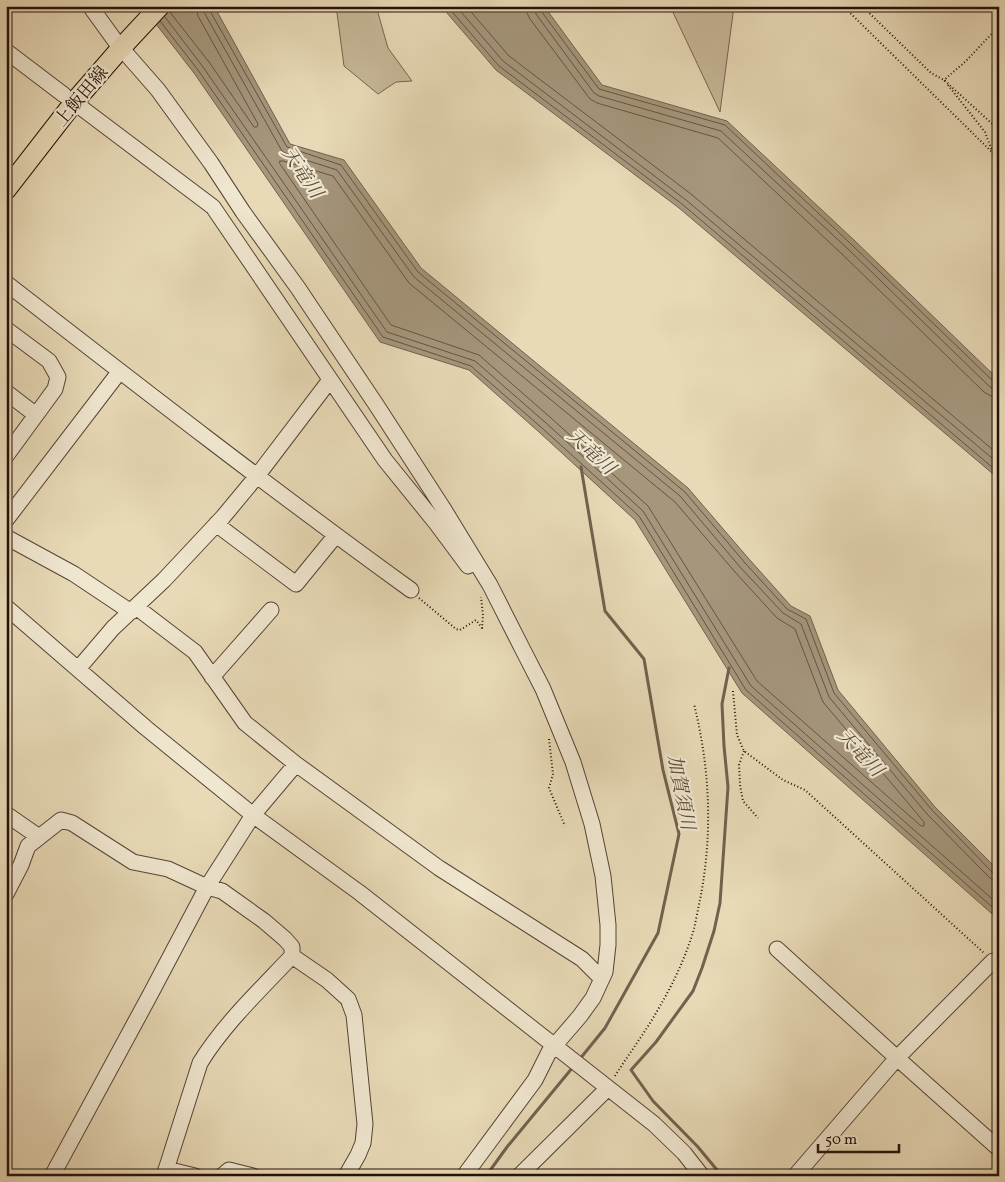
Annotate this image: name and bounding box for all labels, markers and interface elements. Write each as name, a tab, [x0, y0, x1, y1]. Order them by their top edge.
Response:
street label: 上飯田線	[49, 61, 115, 133]
water label: 天竜川	[275, 142, 329, 206]
water label: 天竜川	[561, 424, 622, 483]
water label: 天竜川	[831, 724, 890, 785]
water label: 加賀須川	[660, 753, 700, 834]
scale bar	[818, 1122, 899, 1154]
text: 50 m	[825, 1130, 857, 1151]

